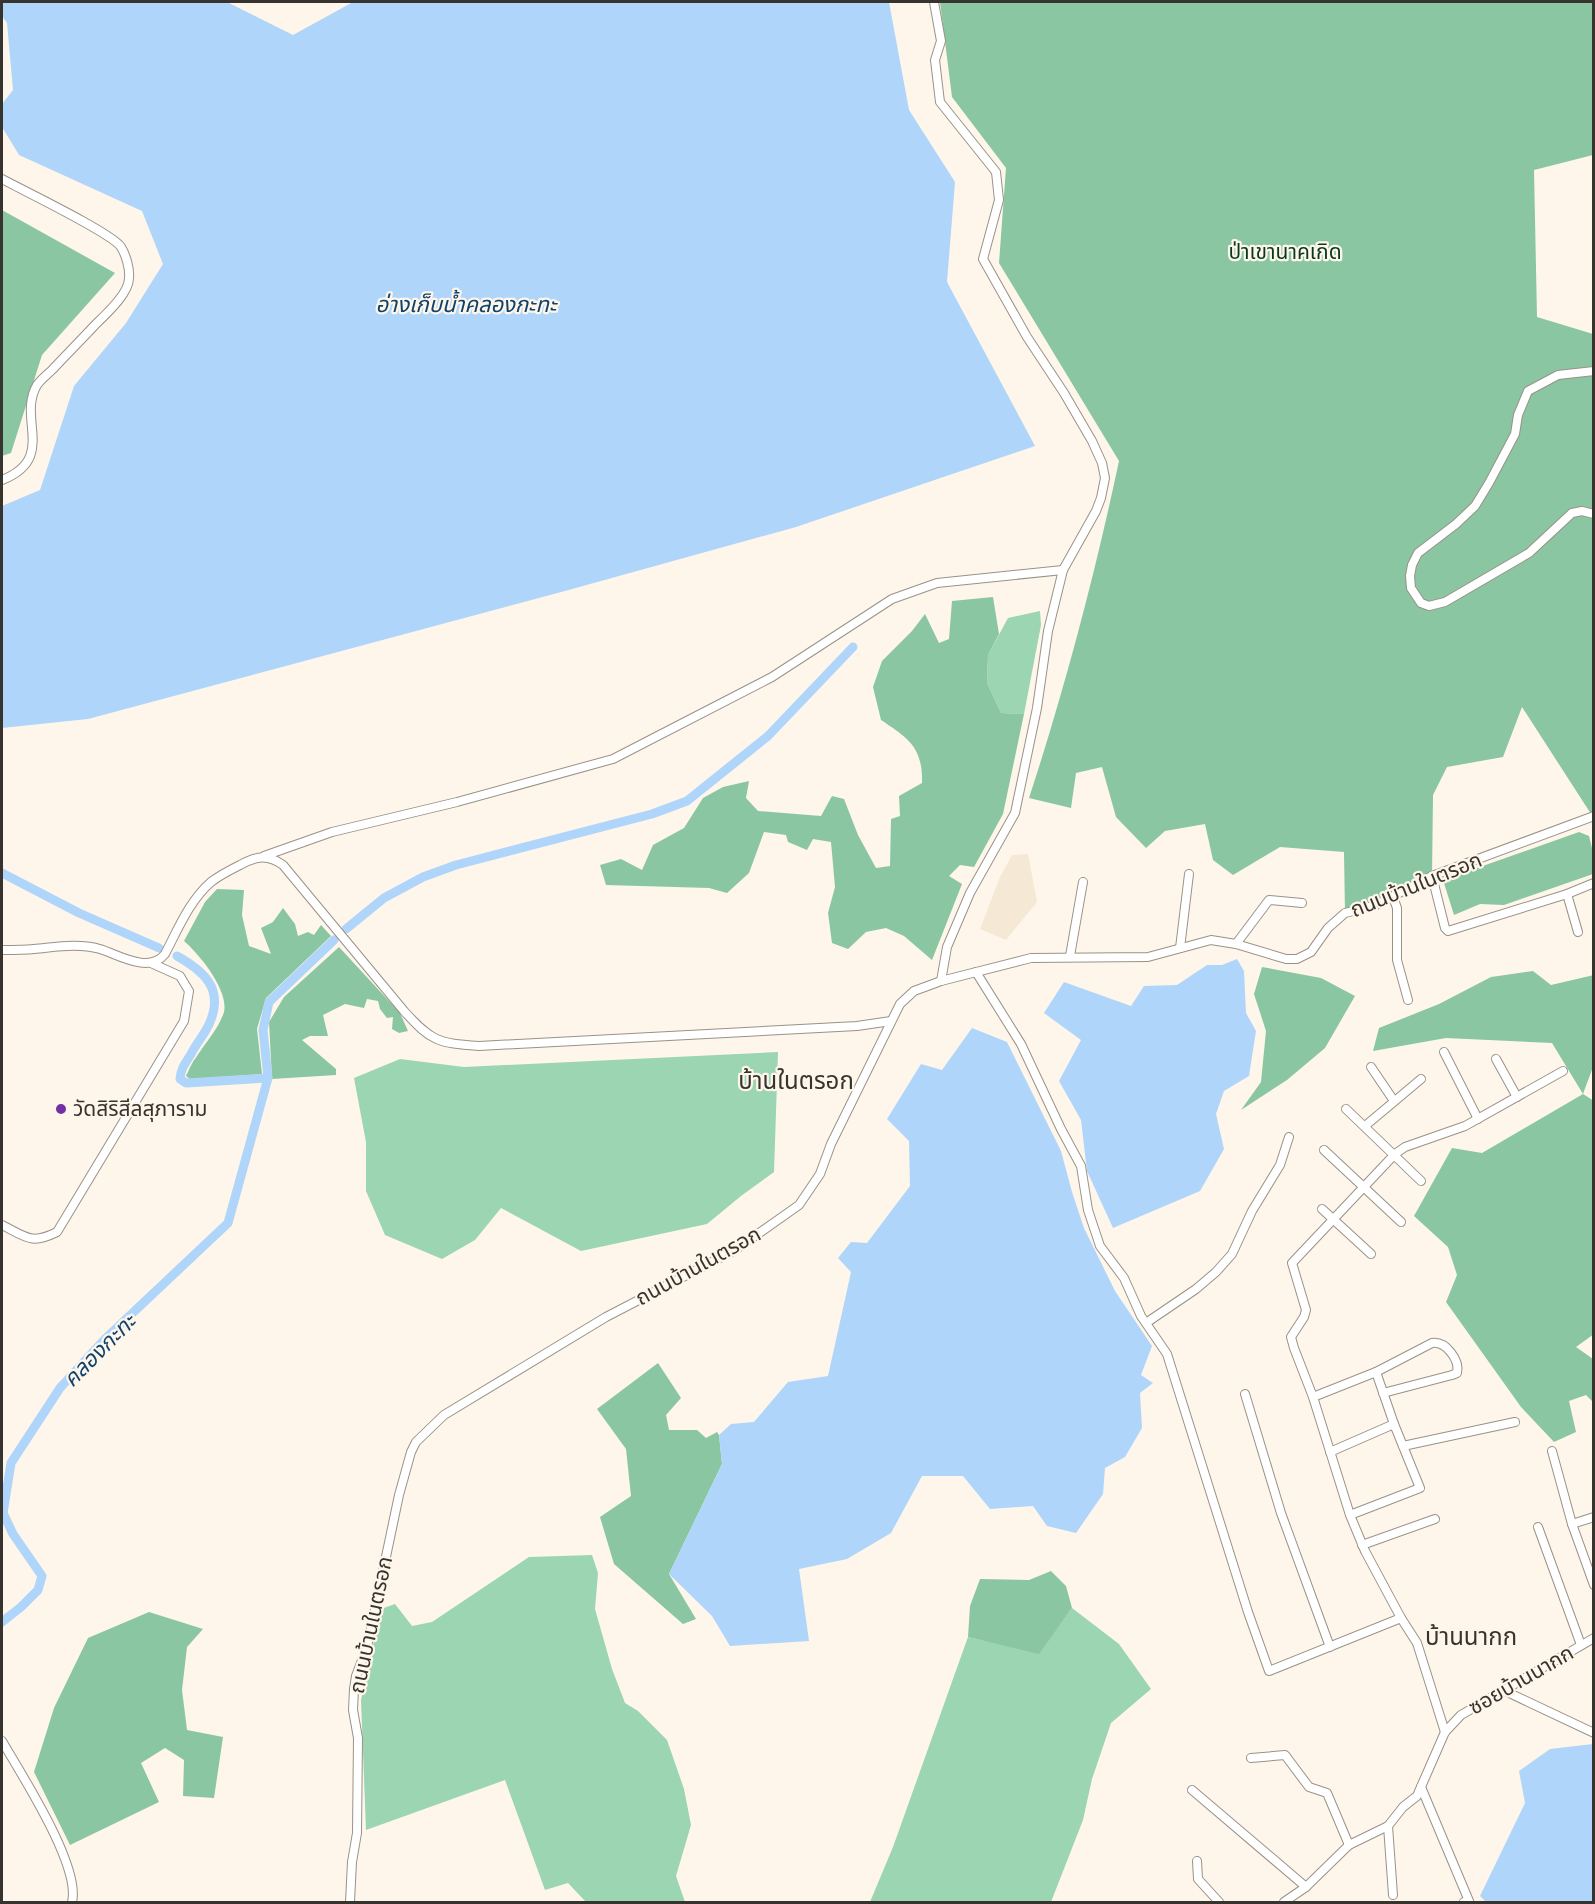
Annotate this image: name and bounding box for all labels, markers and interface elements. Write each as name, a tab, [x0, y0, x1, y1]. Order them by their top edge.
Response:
park label: ป่าเขานาคเกิด	[1228, 237, 1342, 267]
water label: อ่างเก็บน้ำคลองกะทะ	[376, 288, 558, 320]
street label: ถนนบ้านในตรอก	[1346, 845, 1486, 925]
district label: บ้านในตรอก	[738, 1063, 854, 1098]
place label: วัดสิริสีลสุภาราม	[73, 1094, 207, 1124]
marker: วัดสิริสีลสุภาราม	[54, 1102, 68, 1116]
street label: ถนนบ้านในตรอก	[630, 1219, 766, 1313]
water label: คลองกะทะ	[55, 1305, 144, 1394]
street label: ถนนบ้านในตรอก	[342, 1554, 400, 1696]
district label: บ้านนากก	[1425, 1619, 1517, 1654]
street label: ซอยบ้านนากก	[1463, 1638, 1579, 1722]

